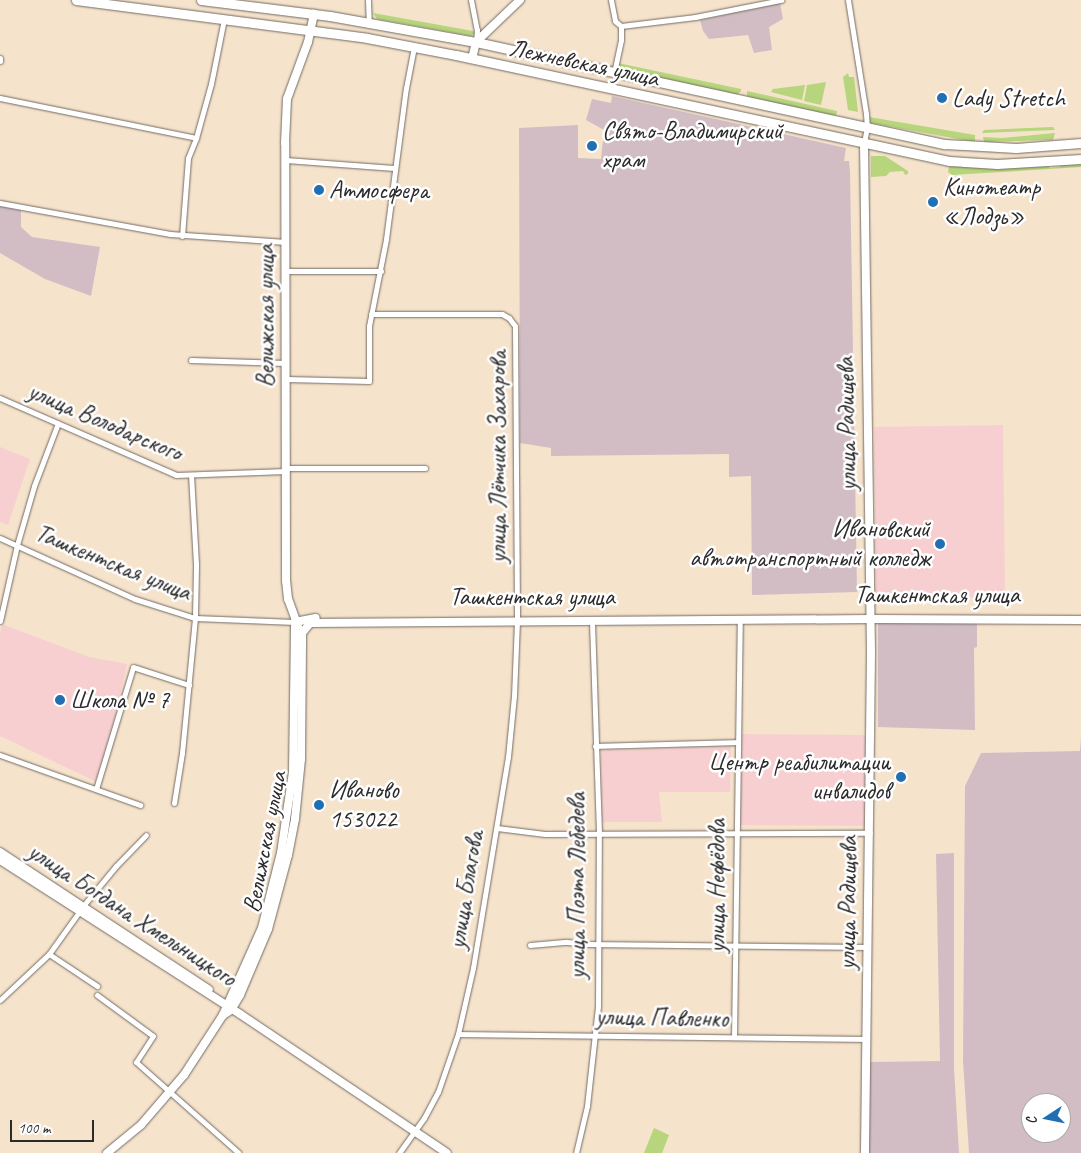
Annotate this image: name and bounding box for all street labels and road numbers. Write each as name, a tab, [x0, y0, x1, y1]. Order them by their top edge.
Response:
street label: Лежневская улица	[506, 32, 662, 94]
street label: Велижская улица	[251, 243, 281, 389]
street label: улица Лётчика Захарова	[483, 350, 513, 564]
street label: улица Радищева	[831, 355, 863, 493]
street label: улица Володарского	[24, 376, 186, 468]
street label: Ташкентская улица	[30, 518, 196, 608]
street label: Ташкентская улица	[854, 580, 1020, 610]
street label: Ташкентская улица	[449, 582, 615, 612]
street label: Велижская улица	[236, 768, 294, 916]
street label: улица Поэта Лебедева	[562, 791, 592, 981]
street label: улица Нефёдова	[702, 820, 732, 952]
street label: улица Благова	[442, 828, 490, 952]
street label: улица Радищева	[832, 834, 864, 972]
street label: улица Богдана Хмельницкого	[23, 837, 241, 993]
street label: улица Павленко	[596, 1002, 728, 1034]

